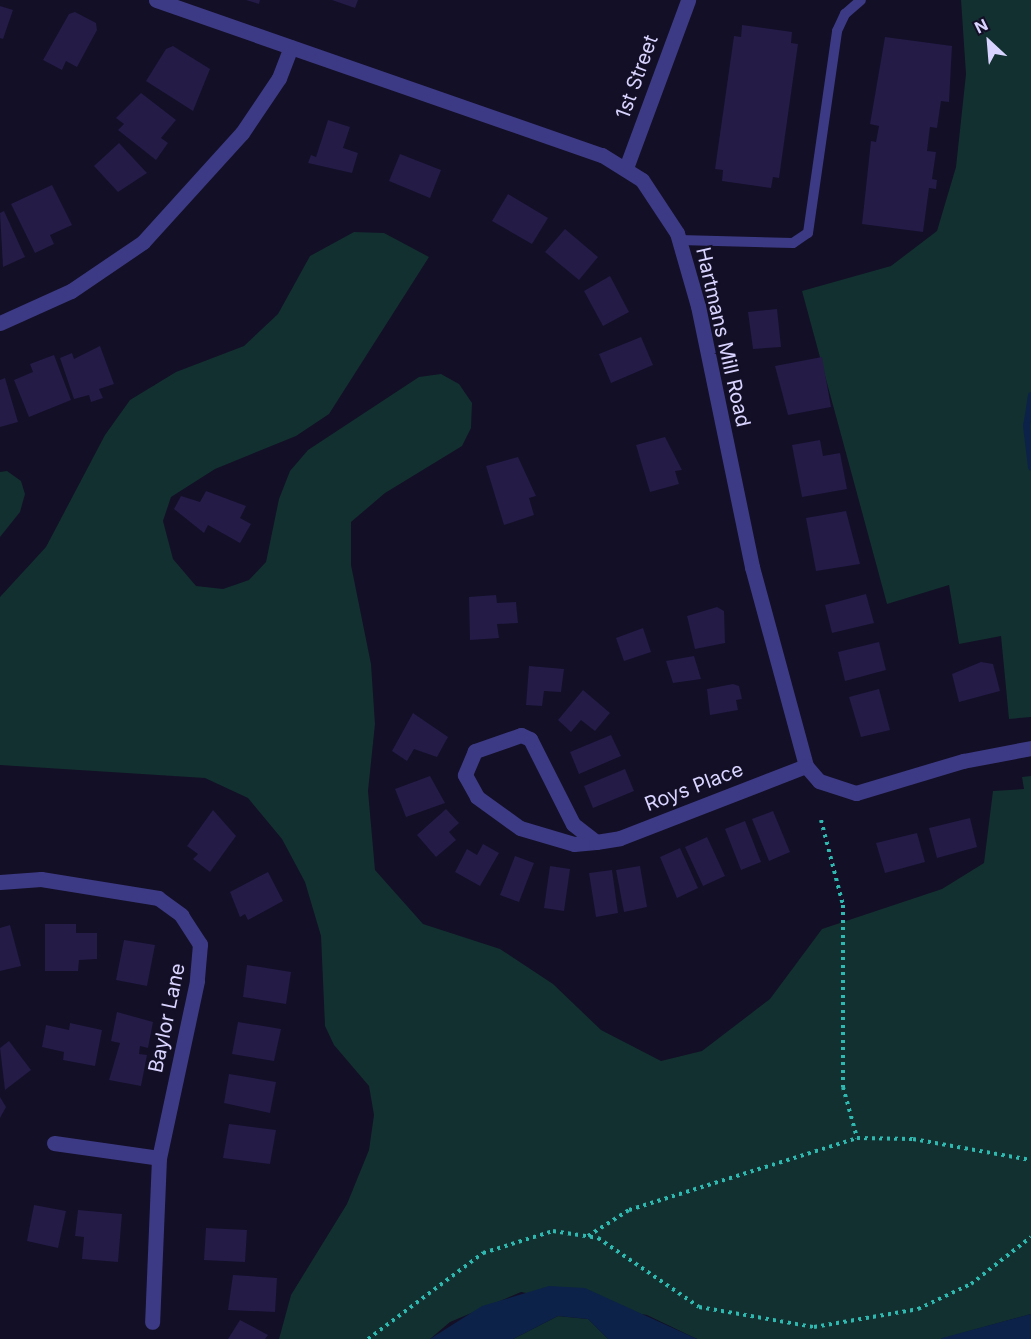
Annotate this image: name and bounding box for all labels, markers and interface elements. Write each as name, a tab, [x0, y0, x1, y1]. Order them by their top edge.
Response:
north arrow	[959, 12, 1019, 72]
text: N	[971, 14, 991, 37]
street label: 1st Street	[611, 32, 663, 122]
street label: Hartmans Mill Road	[691, 245, 755, 429]
street label: Roys Place	[641, 757, 747, 817]
street label: Baylor Lane	[144, 961, 190, 1075]

